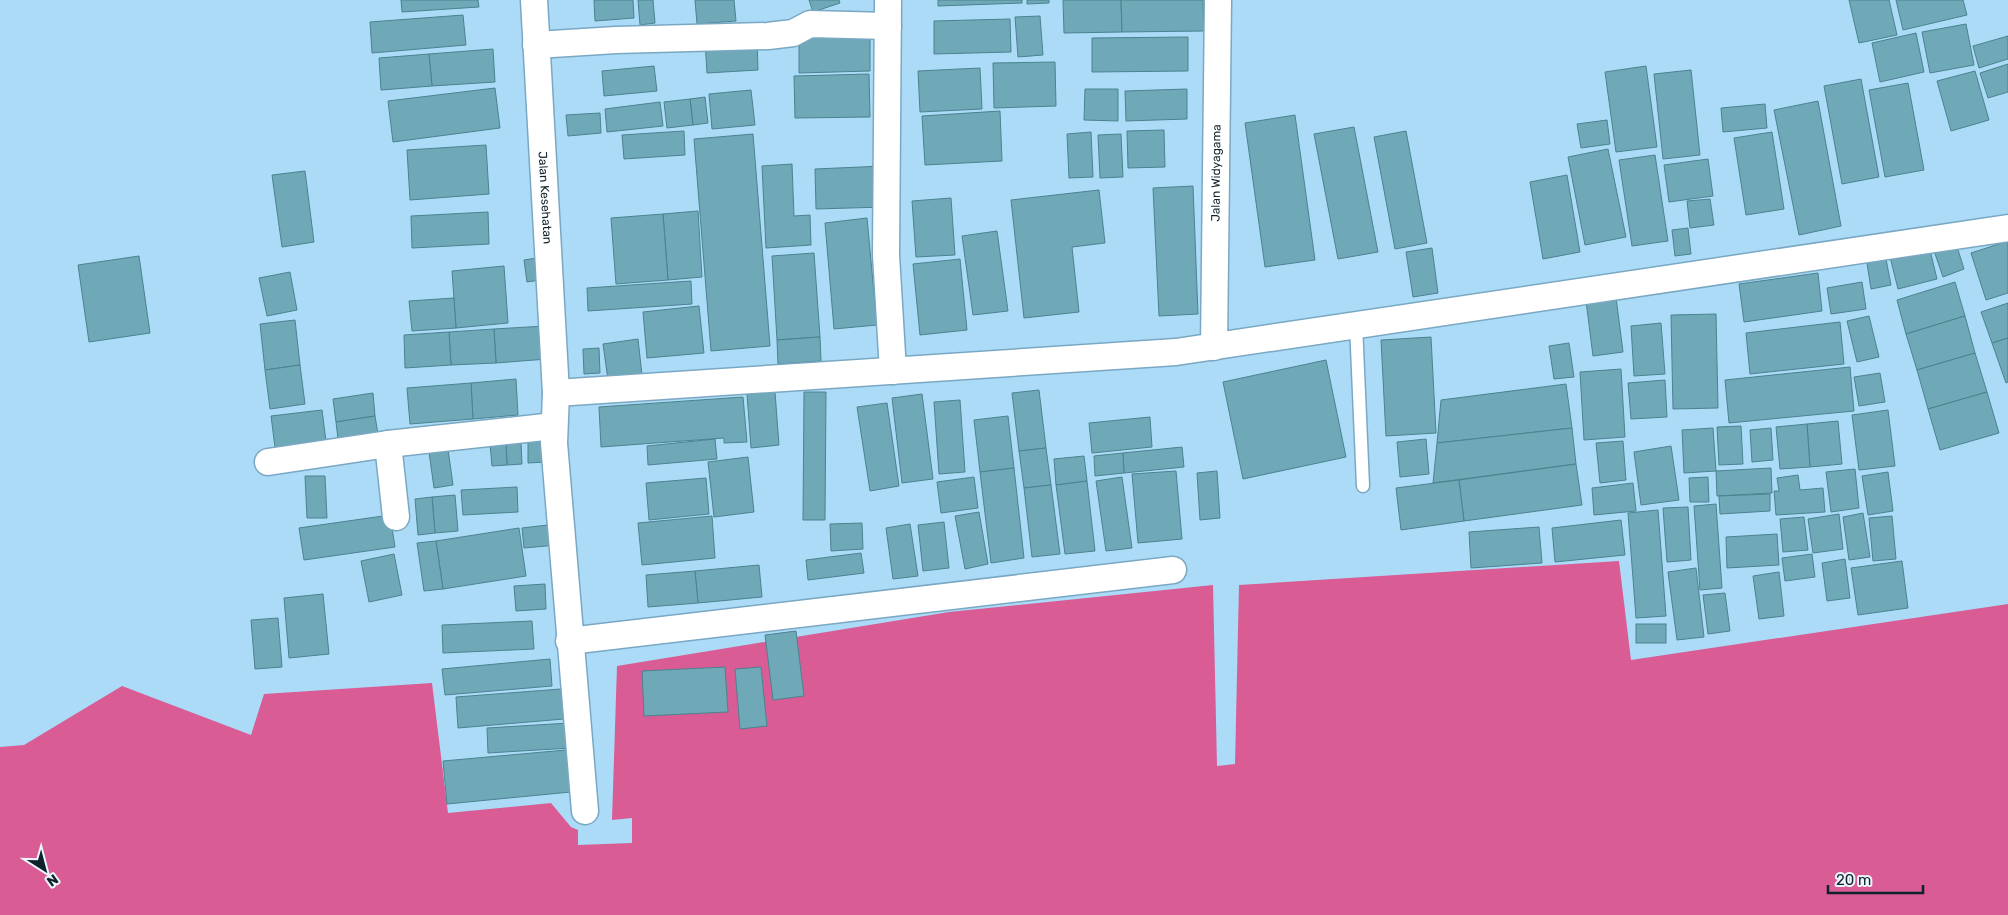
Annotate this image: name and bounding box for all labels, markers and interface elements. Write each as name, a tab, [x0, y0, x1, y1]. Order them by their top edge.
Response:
street label: Jalan Widyagama	[1208, 124, 1224, 222]
street label: Jalan Kesehatan	[535, 151, 555, 244]
north arrow	[20, 845, 70, 895]
scale bar	[1828, 862, 1923, 894]
text: N	[43, 870, 61, 890]
text: 20 m	[1836, 871, 1871, 889]

